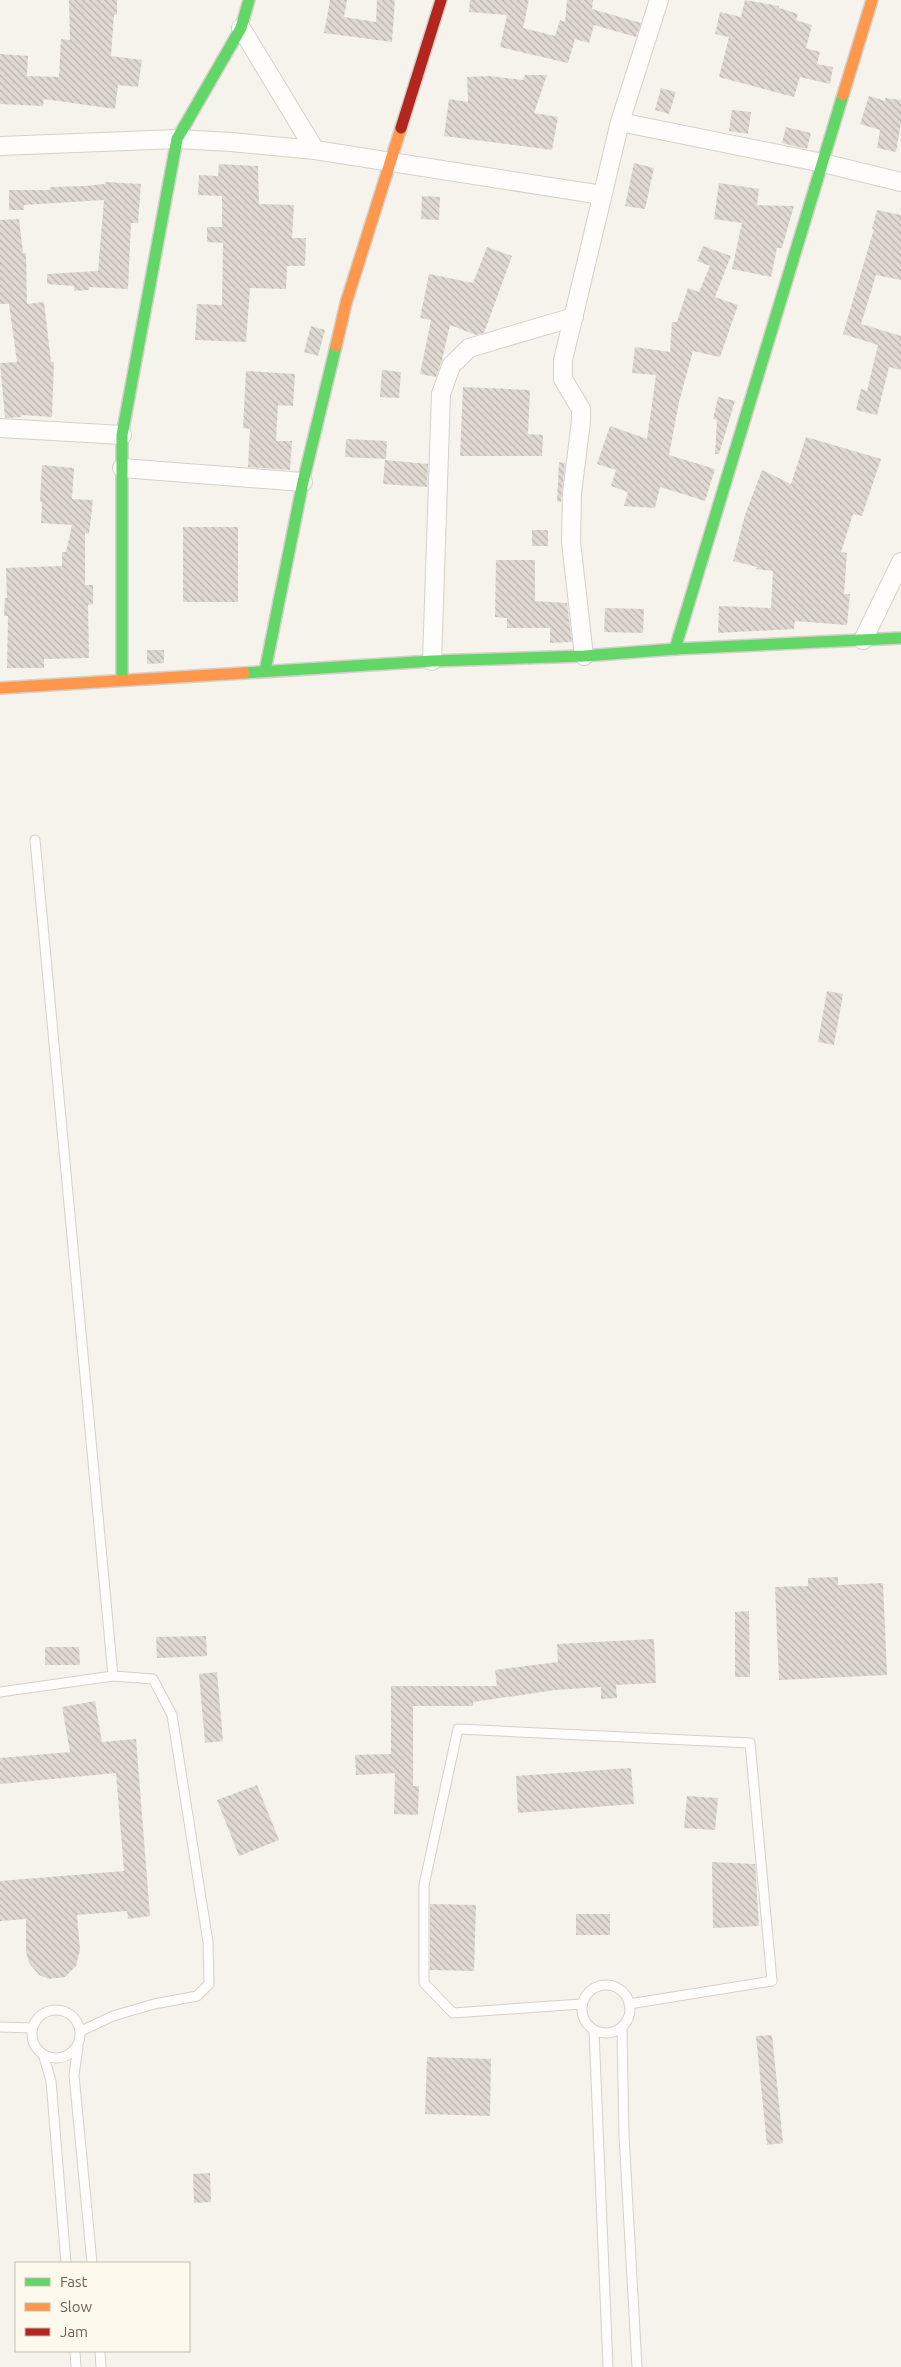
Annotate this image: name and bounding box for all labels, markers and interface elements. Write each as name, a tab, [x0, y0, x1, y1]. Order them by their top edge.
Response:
legend	[15, 2262, 190, 2352]
text: Fast	[60, 2273, 88, 2290]
text: Slow	[60, 2298, 93, 2315]
text: Jam	[60, 2323, 88, 2340]

